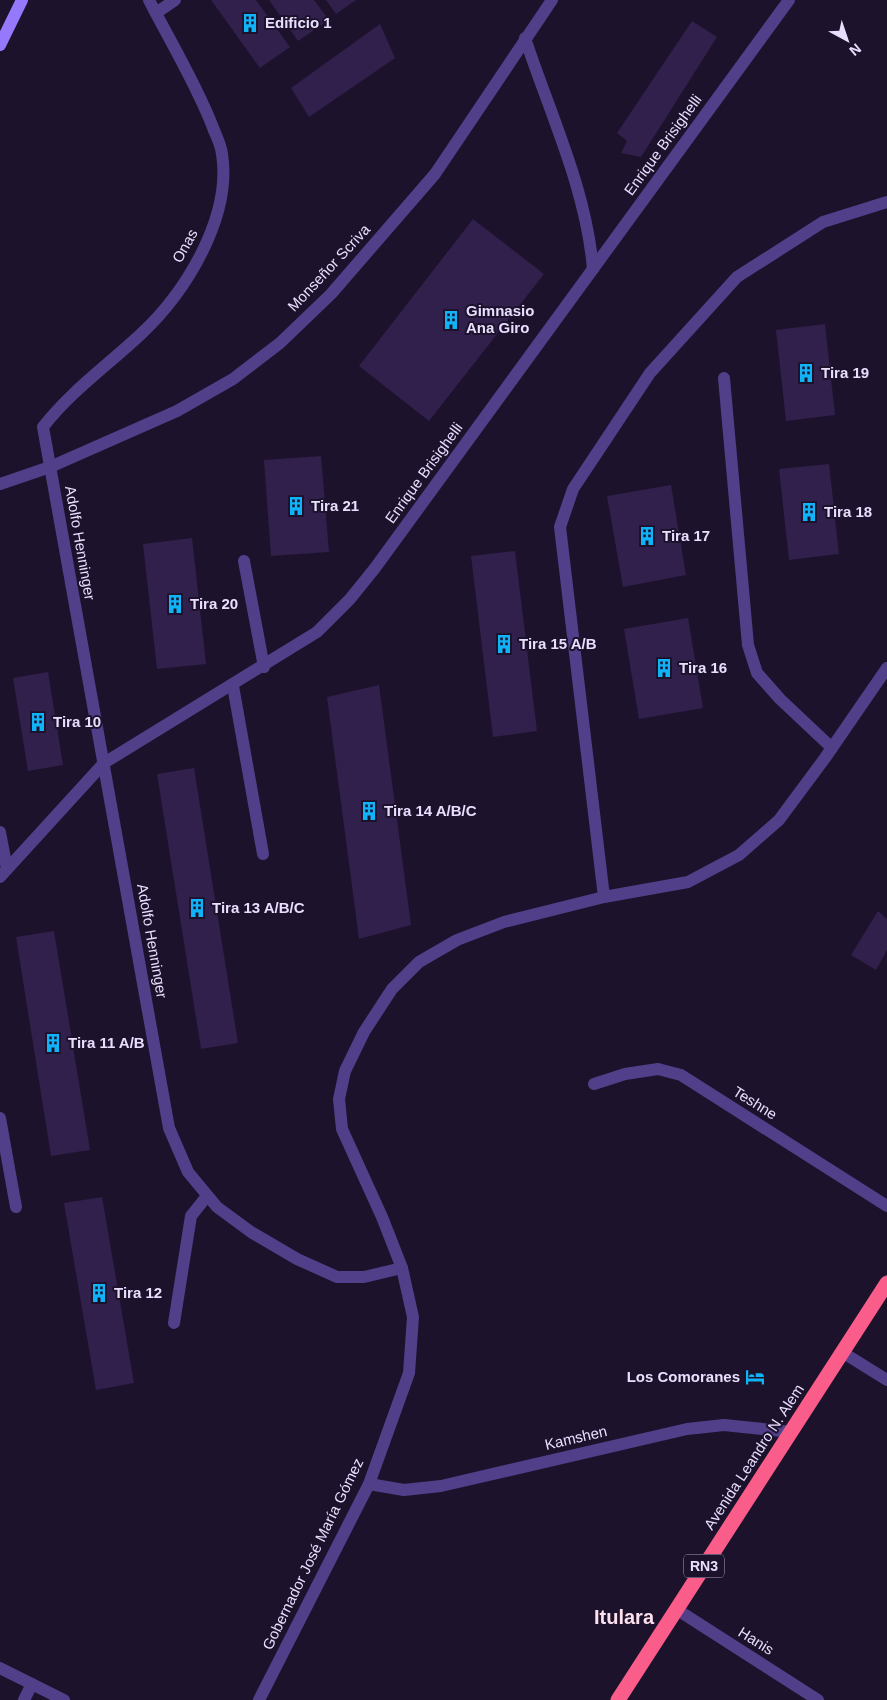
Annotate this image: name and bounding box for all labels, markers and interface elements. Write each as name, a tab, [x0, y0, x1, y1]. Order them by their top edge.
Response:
building icon: Edificio 1	[239, 12, 261, 34]
place label: Edificio 1	[265, 14, 332, 31]
north arrow	[822, 15, 872, 65]
text: N	[846, 41, 864, 59]
street label: Enrique Brisighelli	[620, 91, 705, 198]
street label: Monseñor Scriva	[284, 220, 374, 315]
street label: Onas	[168, 226, 201, 266]
place label: Gimnasio Ana Giro	[466, 302, 534, 336]
building icon: Gimnasio Ana Giro	[440, 309, 462, 331]
building icon: Tira 19	[795, 362, 817, 384]
place label: Tira 19	[821, 364, 869, 381]
street label: Enrique Brisighelli	[381, 419, 466, 526]
street label: Adolfo Henninger	[62, 484, 99, 601]
building icon: Tira 21	[285, 495, 307, 517]
place label: Tira 21	[311, 497, 359, 514]
building icon: Tira 18	[798, 501, 820, 523]
place label: Tira 18	[824, 503, 872, 520]
building icon: Tira 17	[636, 525, 658, 547]
place label: Tira 17	[662, 527, 710, 544]
building icon: Tira 20	[164, 593, 186, 615]
place label: Tira 20	[190, 595, 238, 612]
building icon: Tira 15 A/B	[493, 633, 515, 655]
place label: Tira 15 A/B	[519, 635, 597, 652]
building icon: Tira 16	[653, 657, 675, 679]
place label: Tira 16	[679, 659, 727, 676]
building icon: Tira 10	[27, 711, 49, 733]
place label: Tira 10	[53, 713, 101, 730]
building icon: Tira 14 A/B/C	[358, 800, 380, 822]
place label: Tira 14 A/B/C	[384, 802, 477, 819]
street label: Adolfo Henninger	[134, 882, 171, 999]
building icon: Tira 13 A/B/C	[186, 897, 208, 919]
place label: Tira 13 A/B/C	[212, 899, 305, 916]
building icon: Tira 11 A/B	[42, 1032, 64, 1054]
place label: Tira 11 A/B	[68, 1034, 145, 1051]
street label: Teshne	[730, 1083, 780, 1123]
building icon: Tira 12	[88, 1282, 110, 1304]
place label: Tira 12	[114, 1284, 162, 1301]
hotel icon: Los Comoranes	[744, 1366, 766, 1388]
place label: Los Comoranes	[627, 1368, 740, 1385]
street label: Avenida Leandro N. Alem	[700, 1381, 807, 1533]
street label: Kamshen	[543, 1422, 609, 1453]
street label: Gobernador José María Gómez	[259, 1455, 366, 1652]
road number: RN3	[684, 1554, 724, 1578]
district label: Itulara	[594, 1606, 655, 1628]
street label: Hanis	[735, 1623, 777, 1658]

